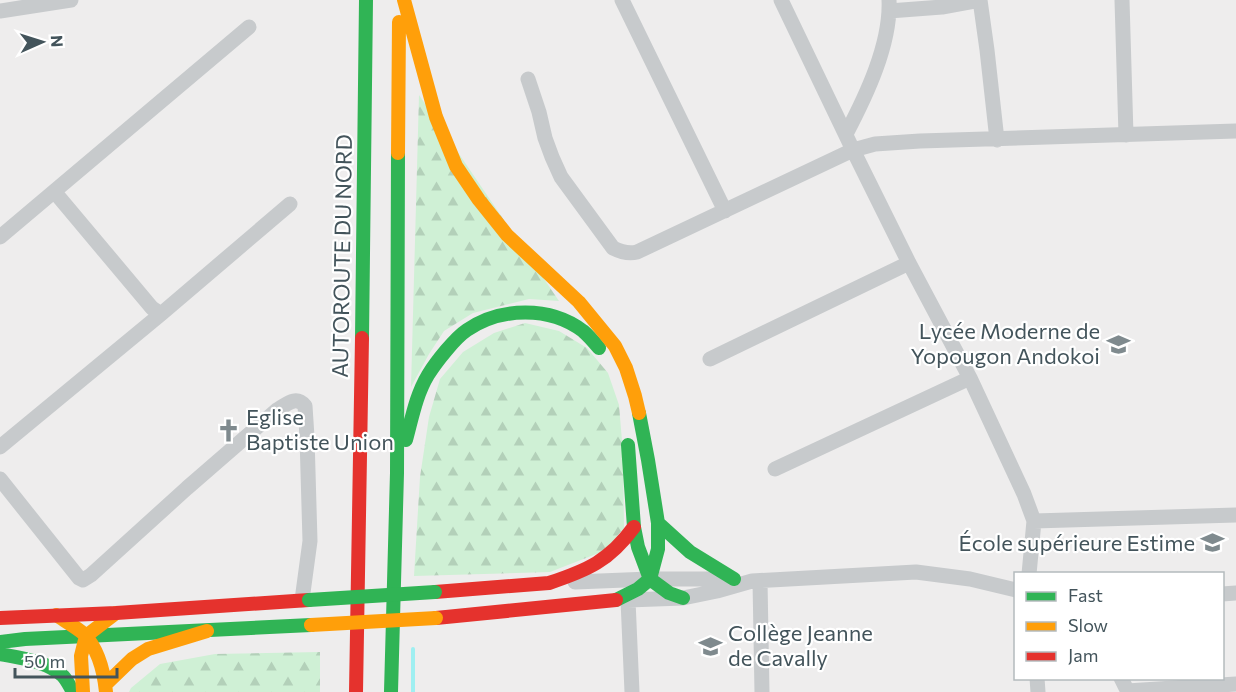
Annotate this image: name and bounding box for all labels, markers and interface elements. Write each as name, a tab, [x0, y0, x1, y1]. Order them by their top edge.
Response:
north arrow	[12, 12, 72, 72]
text: N	[48, 35, 67, 48]
street label: AUTOROUTE DU NORD	[326, 134, 357, 378]
place label: Lycée Moderne de Yopougon Andokoi	[911, 317, 1100, 369]
school or university icon: Lycée Moderne de Yopougon Andokoi	[1105, 331, 1131, 357]
place label: Eglise Baptiste Union	[246, 403, 394, 455]
church icon: Eglise Baptiste Union	[215, 417, 241, 443]
place label: École supérieure Estime	[959, 529, 1195, 556]
school or university icon: École supérieure Estime	[1200, 530, 1226, 556]
legend	[1014, 572, 1224, 680]
text: Fast	[1068, 584, 1103, 606]
text: Slow	[1068, 614, 1108, 636]
place label: Collège Jeanne de Cavally	[728, 619, 873, 671]
school or university icon: Collège Jeanne de Cavally	[697, 633, 723, 659]
scale bar	[15, 641, 117, 679]
text: Jam	[1068, 644, 1098, 666]
text: 50 m	[24, 650, 65, 672]

